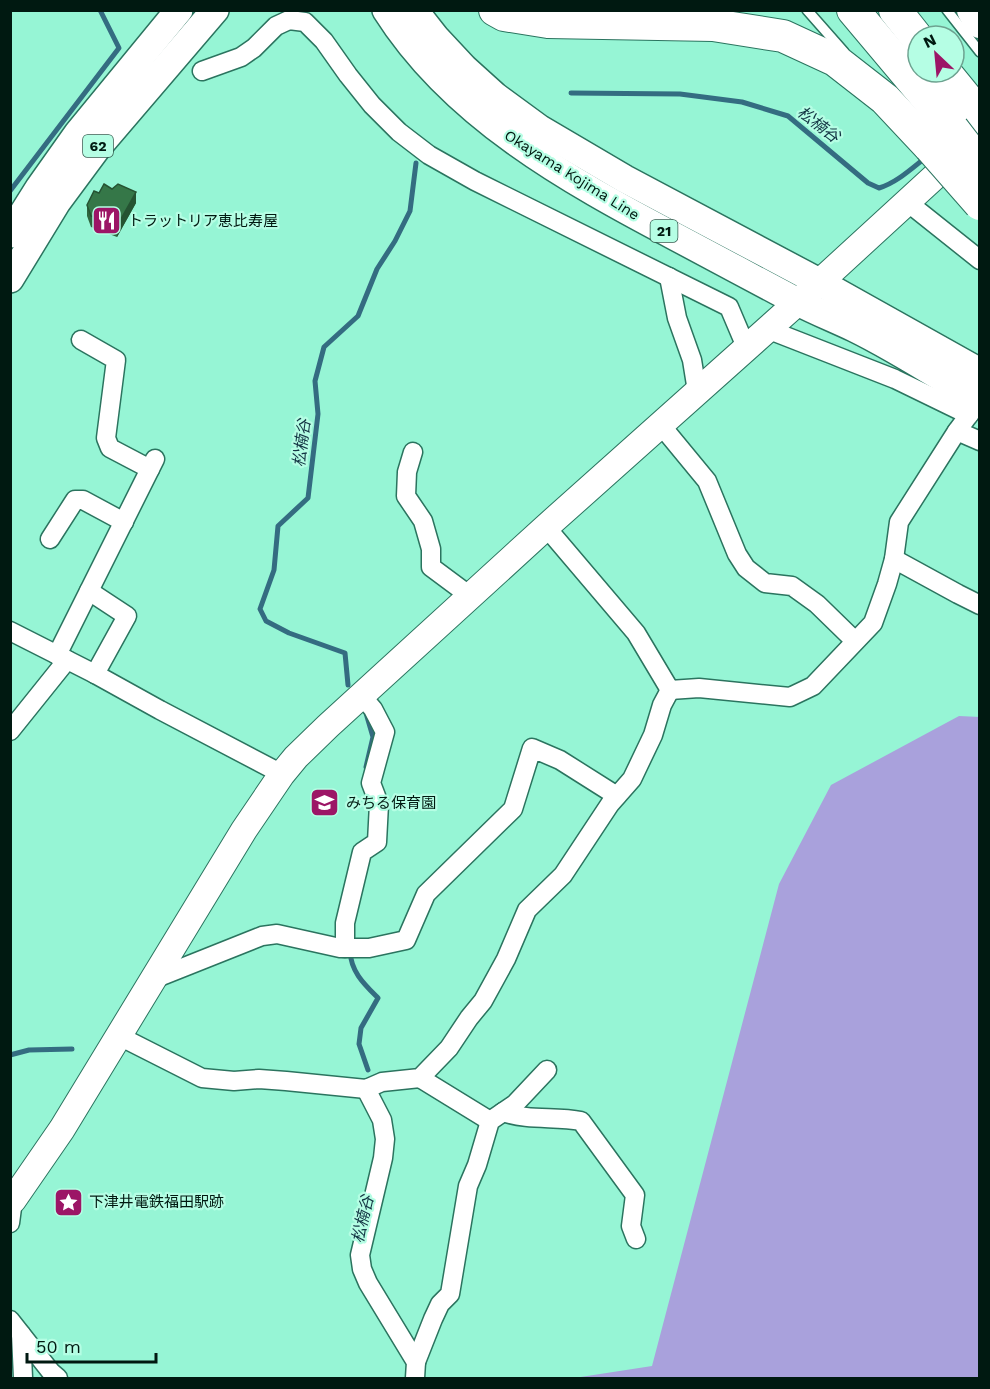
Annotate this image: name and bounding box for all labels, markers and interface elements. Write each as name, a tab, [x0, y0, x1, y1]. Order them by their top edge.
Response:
north arrow	[906, 24, 966, 84]
text: N	[920, 30, 939, 52]
water label: 松楠谷	[794, 102, 845, 148]
street label: Okayama Kojima Line	[501, 126, 643, 224]
road number: 62	[83, 135, 113, 157]
restaurant icon: トラットリア恵比寿屋	[91, 205, 123, 237]
place label: トラットリア恵比寿屋	[128, 212, 278, 230]
road number: 21	[650, 220, 678, 242]
water label: 松楠谷	[289, 416, 314, 468]
school or university icon: みちる保育園	[309, 787, 341, 819]
place label: みちる保育園	[346, 794, 436, 812]
place icon: 下津井電鉄福田駅跡	[52, 1186, 84, 1218]
water label: 松楠谷	[348, 1192, 378, 1245]
place label: 下津井電鉄福田駅跡	[89, 1193, 224, 1211]
scale bar	[27, 1326, 156, 1364]
text: 50 m	[36, 1336, 81, 1357]

